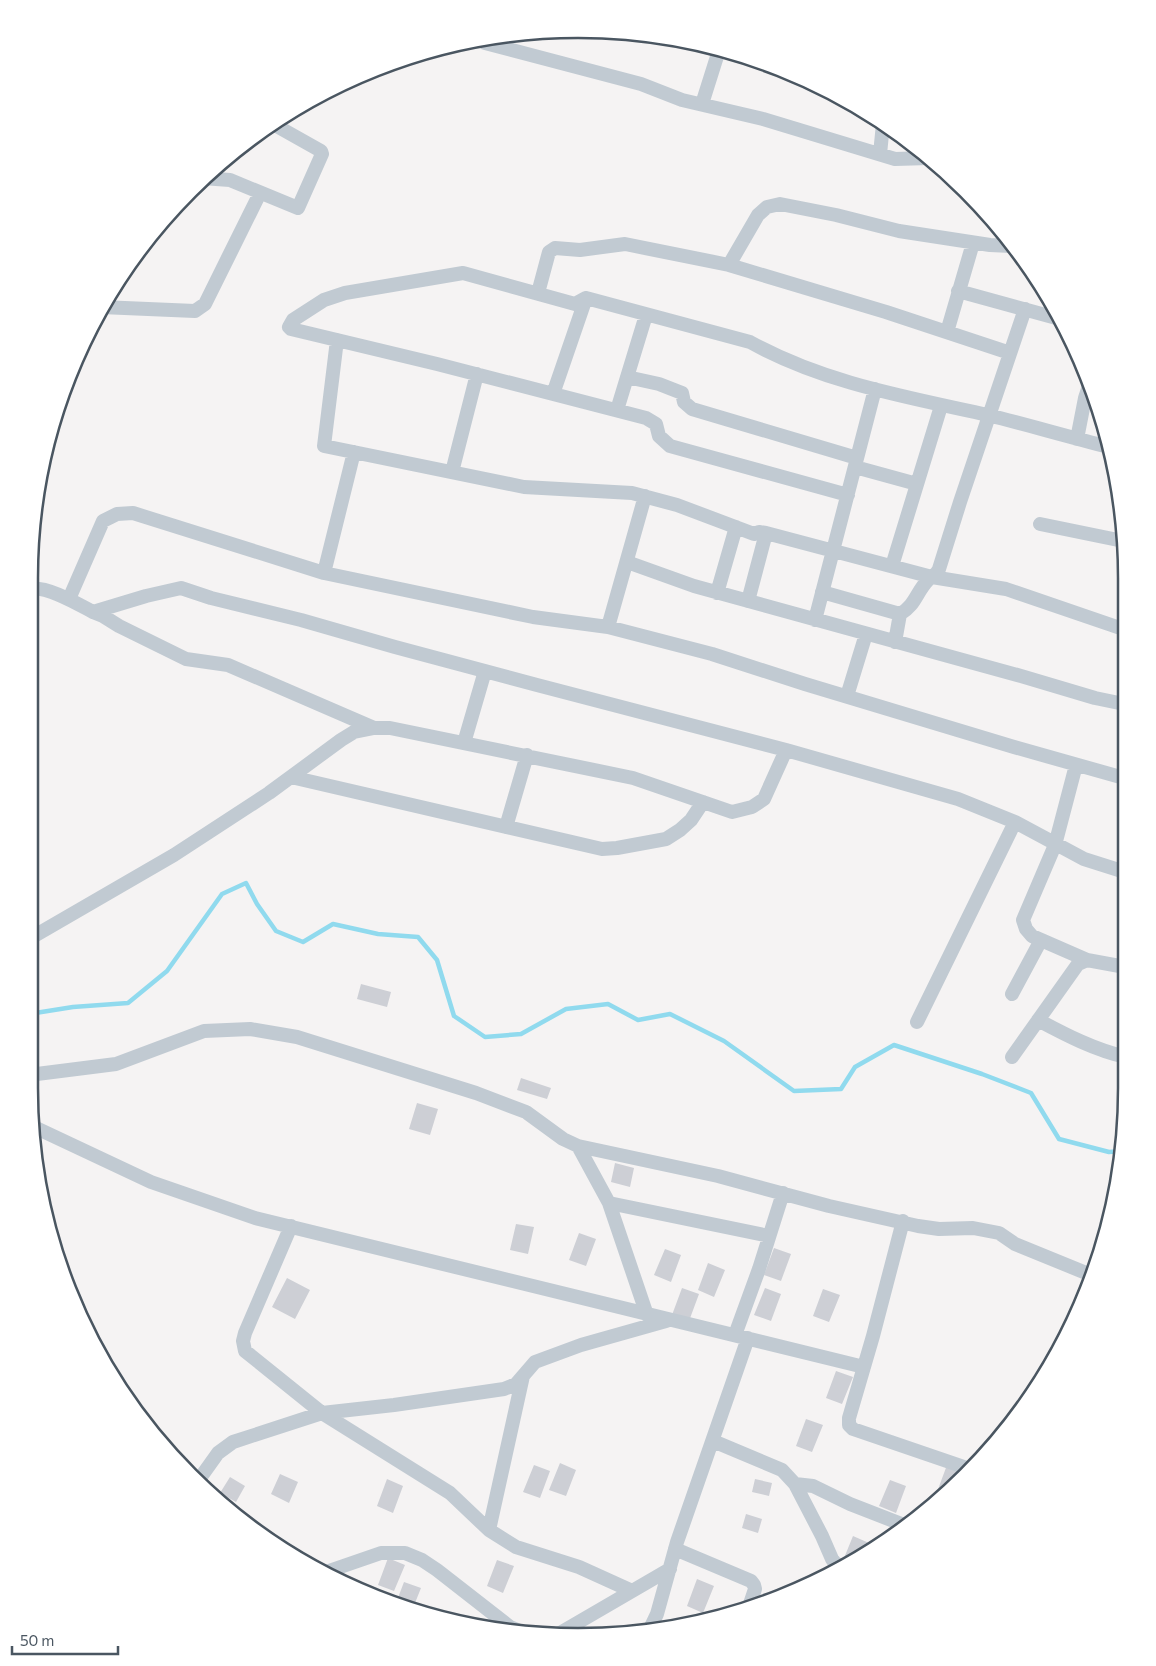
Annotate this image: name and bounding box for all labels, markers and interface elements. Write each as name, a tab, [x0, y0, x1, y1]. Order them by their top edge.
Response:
scale bar	[12, 1624, 119, 1656]
text: 50 m	[20, 1631, 54, 1649]

